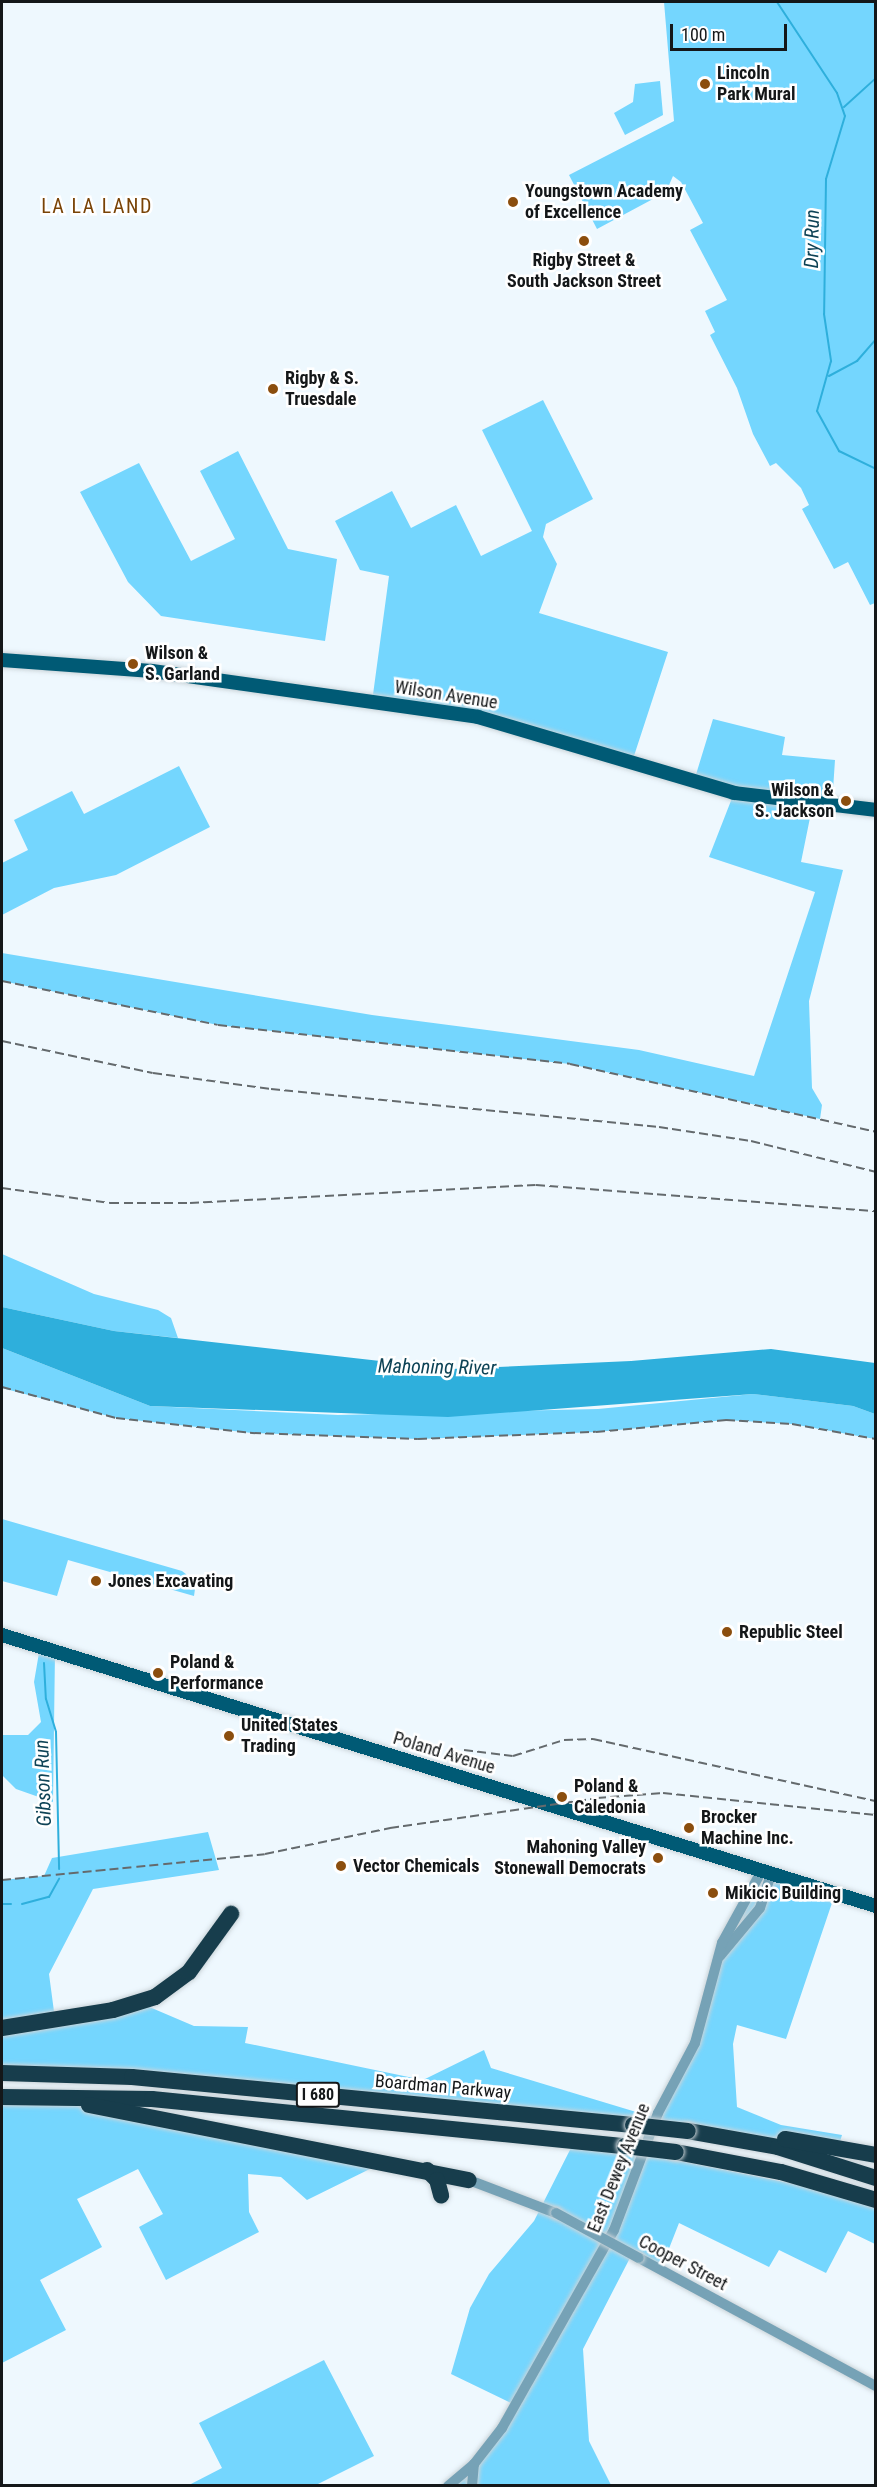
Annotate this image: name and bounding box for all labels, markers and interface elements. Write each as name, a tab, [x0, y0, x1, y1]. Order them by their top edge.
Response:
scale bar	[673, 12, 790, 50]
text: 100 m	[681, 24, 725, 45]
place label: Lincoln Park Mural	[717, 63, 796, 106]
marker: Lincoln Park Mural	[698, 77, 712, 91]
place label: Youngstown Academy of Excellence	[525, 181, 683, 224]
district label: LA LA LAND	[41, 194, 153, 218]
marker: Youngstown Academy of Excellence	[506, 195, 520, 209]
water label: Dry Run	[799, 209, 825, 269]
marker: Rigby Street & South Jackson Street	[577, 234, 591, 248]
place label: Rigby Street & South Jackson Street	[507, 250, 661, 292]
place label: Rigby & S. Truesdale	[285, 368, 359, 410]
marker: Rigby & S. Truesdale	[266, 382, 280, 396]
place label: Wilson & S. Garland	[145, 643, 220, 686]
marker: Wilson & S. Garland	[126, 657, 140, 671]
street label: Wilson Avenue	[393, 676, 499, 714]
place label: Wilson & S. Jackson	[755, 780, 834, 822]
marker: Wilson & S. Jackson	[839, 794, 853, 808]
water label: Mahoning River	[378, 1354, 496, 1380]
place label: Jones Excavating	[108, 1570, 233, 1592]
marker: Jones Excavating	[89, 1574, 103, 1588]
place label: Republic Steel	[739, 1621, 843, 1643]
marker: Republic Steel	[720, 1625, 734, 1639]
place label: Poland & Performance	[170, 1652, 263, 1694]
marker: Poland & Performance	[151, 1666, 165, 1680]
place label: United States Trading	[241, 1715, 338, 1758]
street label: Poland Avenue	[391, 1727, 497, 1779]
marker: United States Trading	[222, 1729, 236, 1743]
water label: Gibson Run	[29, 1739, 57, 1827]
place label: Poland & Caledonia	[574, 1776, 646, 1818]
marker: Poland & Caledonia	[555, 1790, 569, 1804]
place label: Brocker Machine Inc.	[701, 1807, 794, 1850]
marker: Brocker Machine Inc.	[682, 1821, 696, 1835]
place label: Mahoning Valley Stonewall Democrats	[494, 1837, 646, 1880]
marker: Mahoning Valley Stonewall Democrats	[651, 1851, 665, 1865]
place label: Vector Chemicals	[353, 1855, 479, 1877]
marker: Vector Chemicals	[334, 1859, 348, 1873]
place label: Mikicic Building	[725, 1882, 841, 1904]
marker: Mikicic Building	[706, 1886, 720, 1900]
street label: Boardman Parkway	[374, 2070, 512, 2104]
road number: I 680	[296, 2082, 340, 2108]
street label: East Dewey Avenue	[583, 2100, 655, 2236]
street label: Cooper Street	[635, 2231, 731, 2295]

